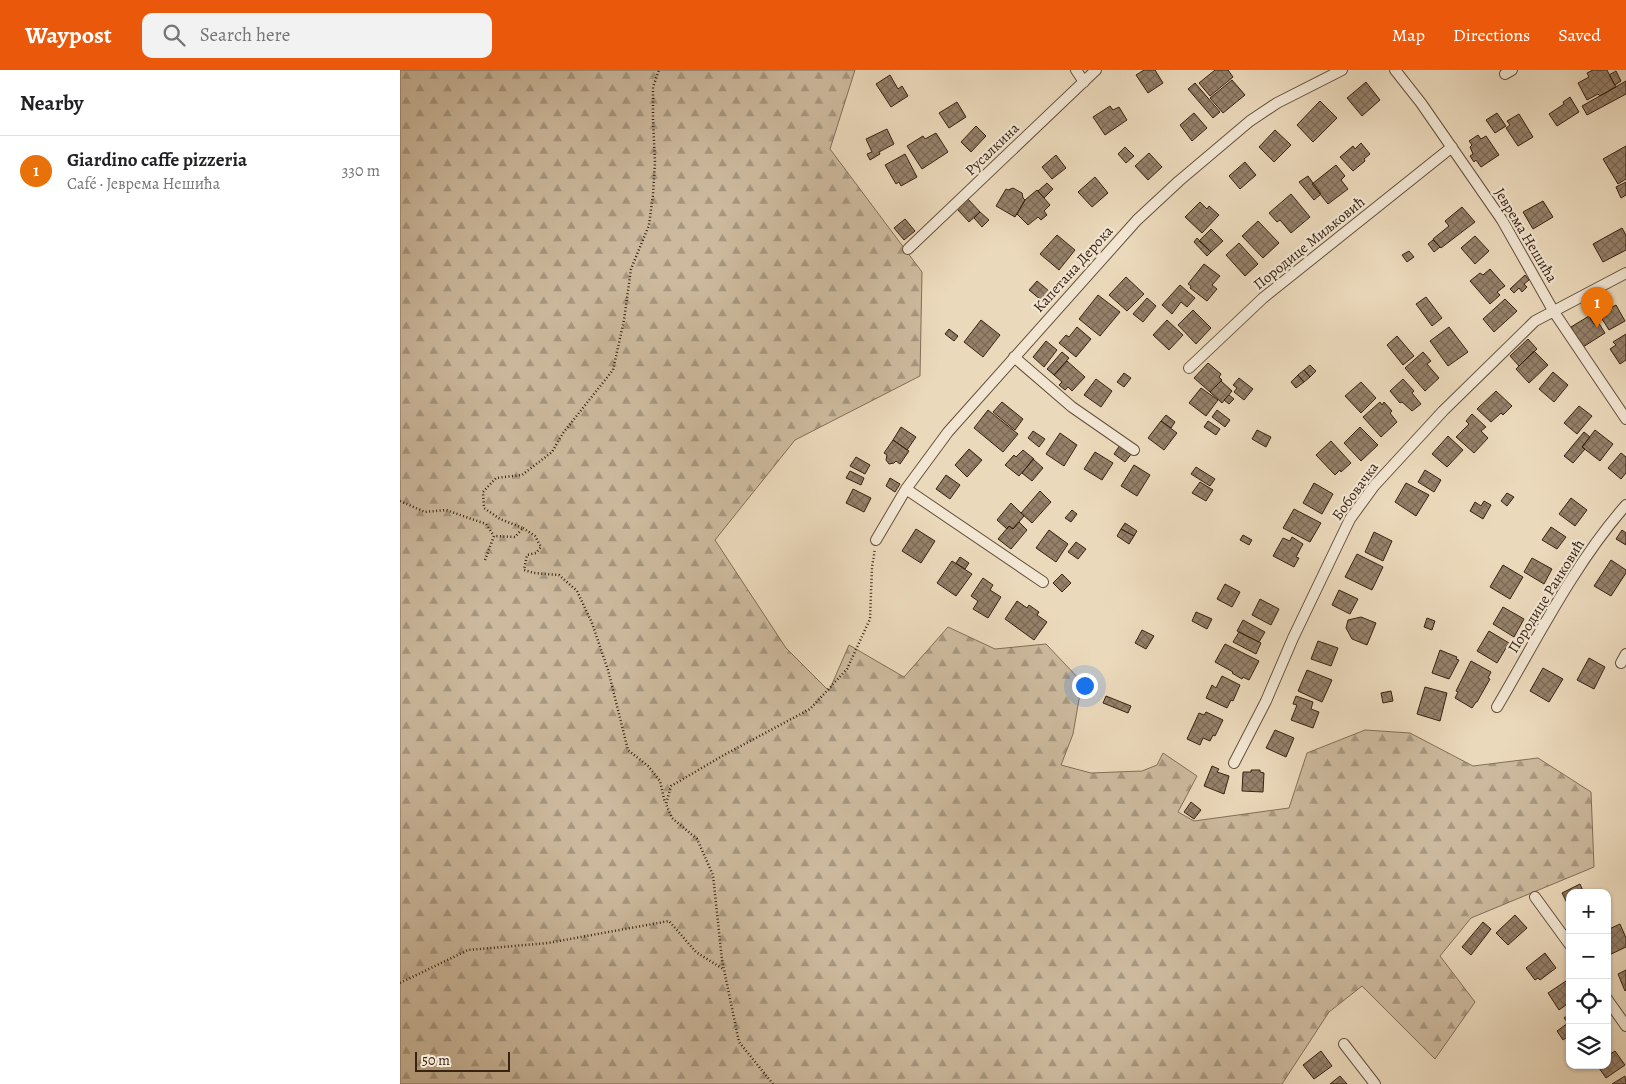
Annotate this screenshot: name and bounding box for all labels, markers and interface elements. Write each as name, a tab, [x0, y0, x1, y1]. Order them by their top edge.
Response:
search box	[142, 13, 492, 58]
text: Waypost	[25, 19, 112, 51]
icon: search	[160, 21, 188, 49]
text: Search here	[200, 22, 290, 48]
text: Map	[1392, 23, 1425, 47]
text: Directions	[1453, 23, 1530, 47]
text: Saved	[1558, 23, 1601, 47]
text: Nearby	[20, 89, 83, 117]
street label: Русалкина	[961, 118, 1023, 180]
text: Giardino caffe pizzeria	[67, 147, 247, 173]
text: 1	[33, 160, 39, 182]
text: 330 m	[342, 160, 380, 182]
text: Café · Јеврема Нешића	[67, 173, 220, 195]
street label: Јеврема Нешића	[1490, 184, 1562, 286]
street label: Породице Миљковић	[1249, 192, 1369, 294]
street label: Капетана Дерока	[1029, 221, 1117, 317]
pin: 1	[1581, 287, 1613, 328]
street label: Бобовачка	[1327, 458, 1383, 524]
street label: Породице Ранковић	[1503, 535, 1589, 657]
your location	[1072, 673, 1098, 699]
map controls	[1566, 889, 1611, 1069]
button: +	[1566, 889, 1611, 934]
button: −	[1566, 934, 1611, 979]
button: locate	[1566, 979, 1611, 1024]
button: layers	[1566, 1024, 1611, 1069]
scale bar	[415, 1049, 510, 1072]
text: 50 m	[422, 1051, 450, 1070]

